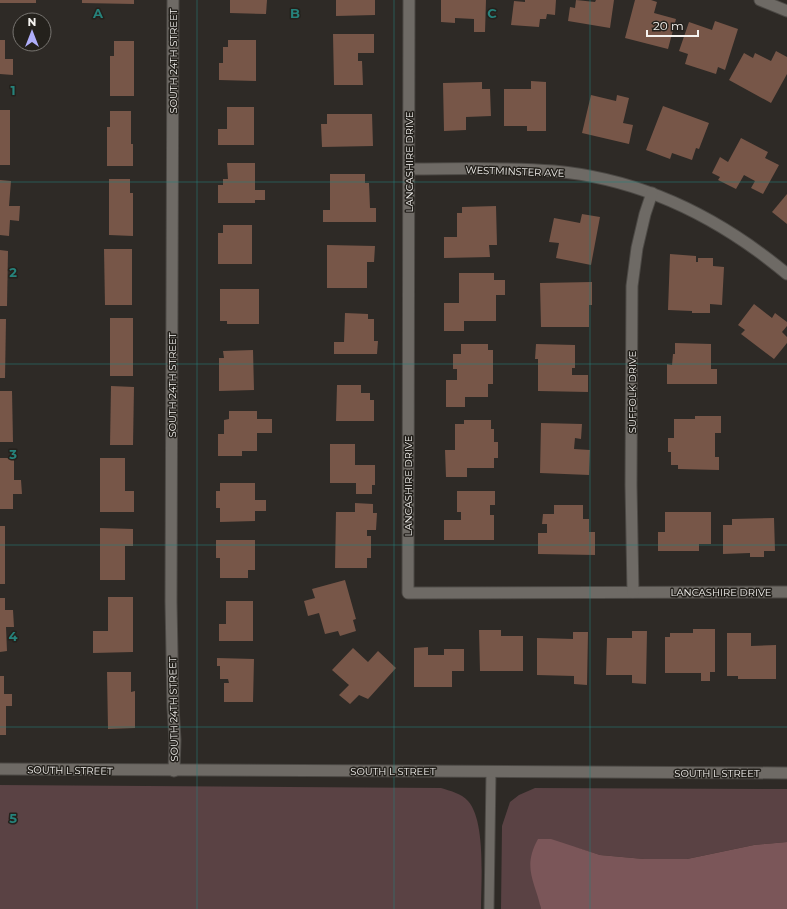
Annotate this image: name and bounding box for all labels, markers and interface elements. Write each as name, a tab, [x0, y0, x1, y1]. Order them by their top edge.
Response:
text: A	[92, 5, 104, 21]
text: B	[290, 5, 300, 21]
text: C	[487, 5, 497, 21]
street label: SOUTH 24TH STREET	[167, 8, 180, 114]
north arrow	[12, 12, 52, 52]
scale bar	[647, 12, 698, 38]
text: N	[28, 15, 36, 29]
text: 20 m	[653, 18, 684, 33]
text: 1	[10, 82, 16, 98]
street label: LANCASHIRE DRIVE	[403, 111, 416, 213]
street label: WESTMINSTER AVE	[465, 163, 565, 180]
text: 2	[9, 264, 17, 280]
street label: SOUTH 24TH STREET	[166, 332, 179, 438]
street label: SUFFOLK DRIVE	[626, 350, 639, 433]
street label: LANCASHIRE DRIVE	[402, 435, 415, 537]
text: 3	[8, 446, 17, 462]
street label: LANCASHIRE DRIVE	[671, 586, 772, 599]
text: 4	[9, 628, 18, 644]
street label: SOUTH 24TH STREET	[166, 656, 181, 762]
street label: SOUTH L STREET	[27, 763, 113, 778]
street label: SOUTH L STREET	[350, 765, 436, 778]
street label: SOUTH L STREET	[674, 767, 760, 780]
text: 5	[9, 810, 17, 826]

